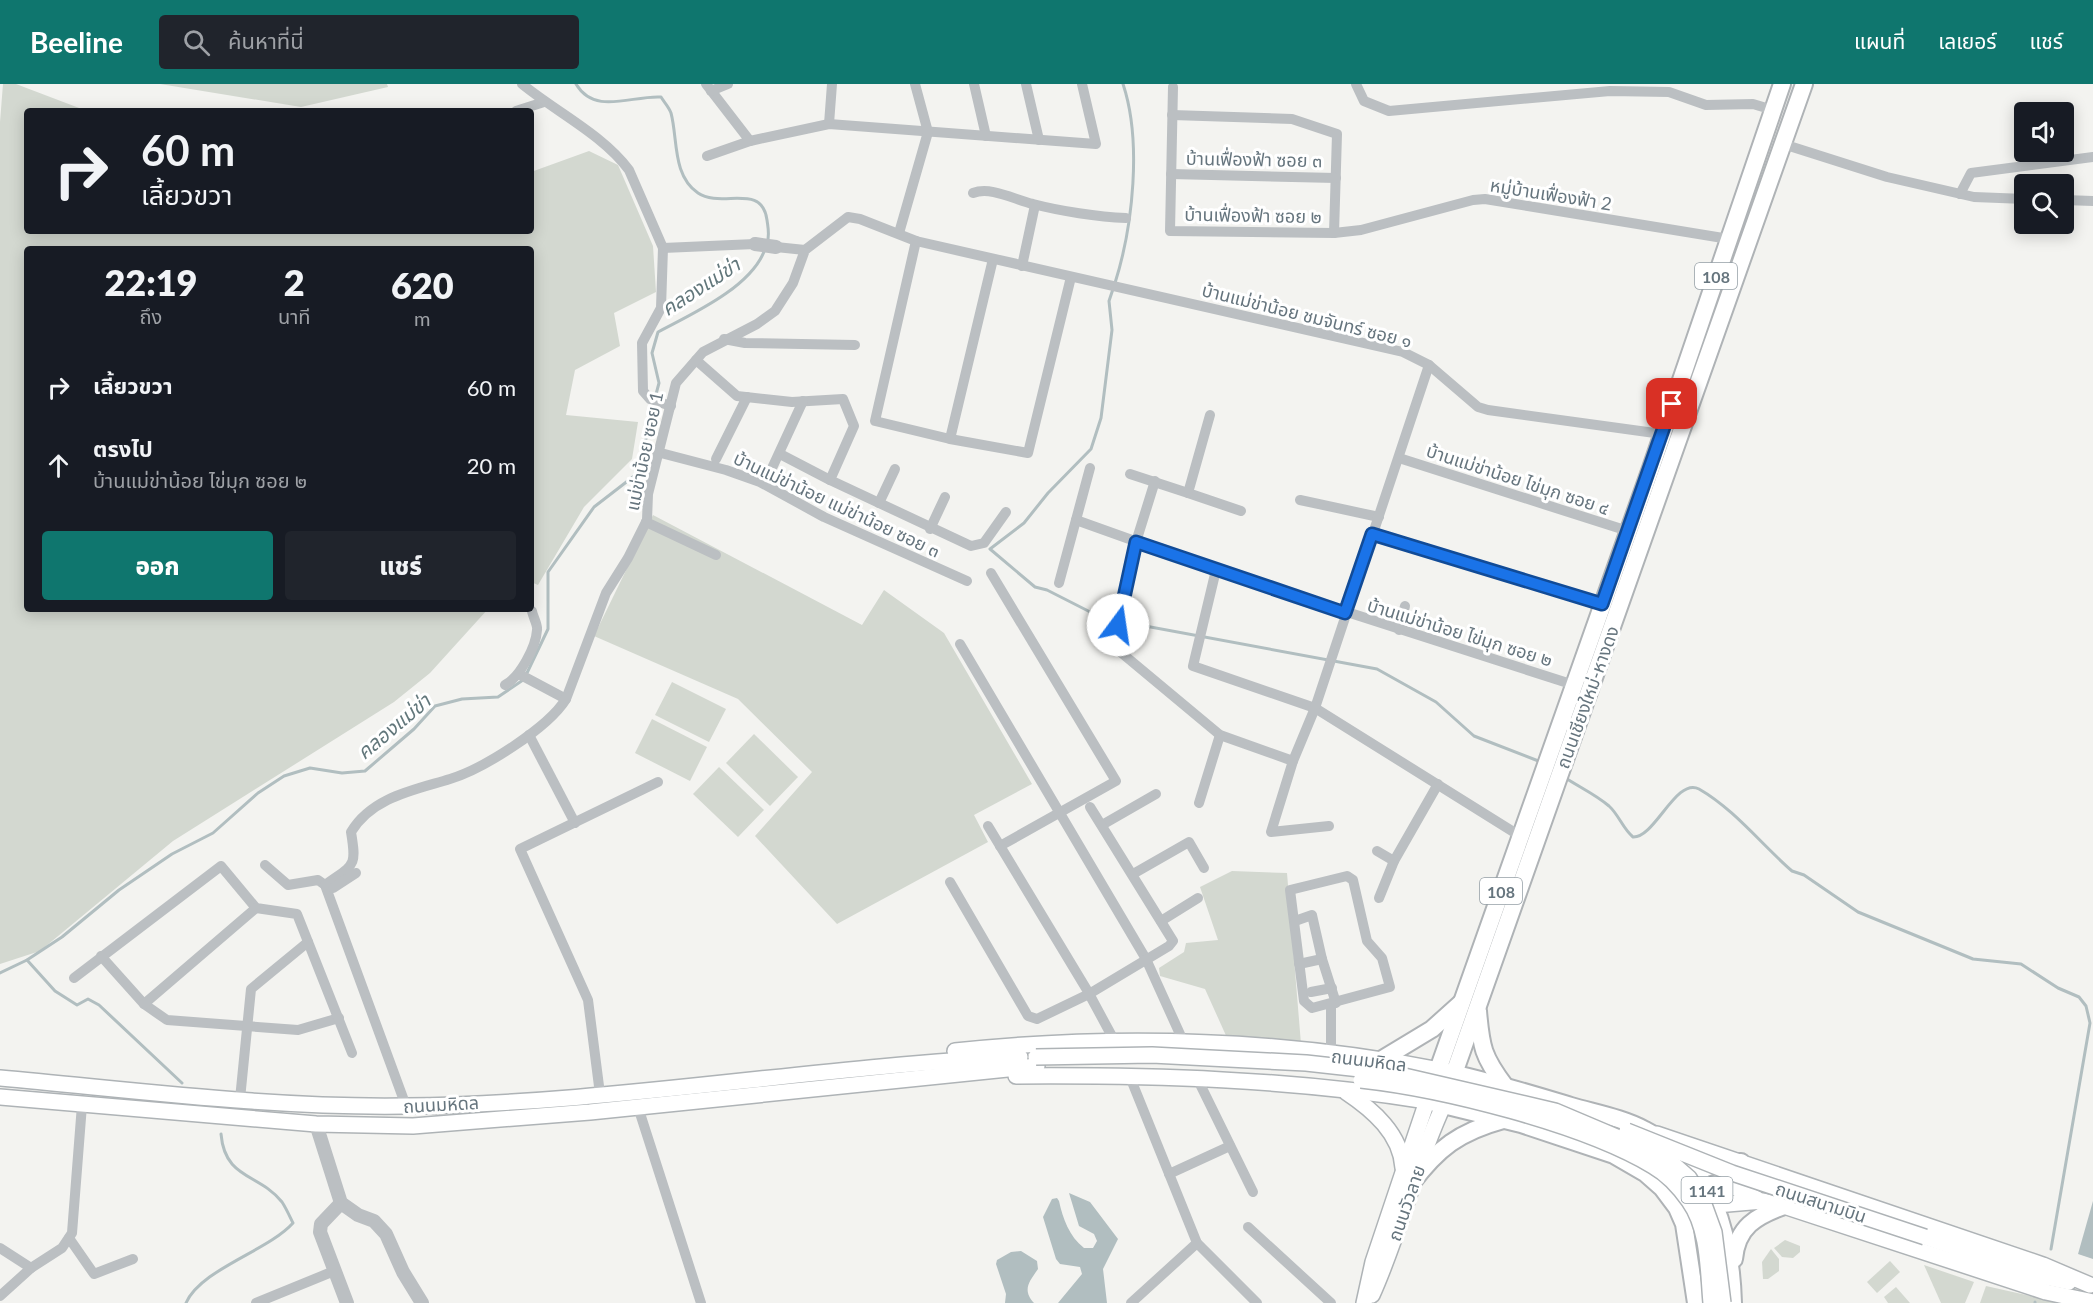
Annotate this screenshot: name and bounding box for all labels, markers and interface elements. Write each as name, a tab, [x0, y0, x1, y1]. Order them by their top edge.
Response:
search box	[159, 15, 579, 69]
text: Beeline	[30, 25, 123, 59]
icon: search	[180, 26, 213, 59]
text: ค้นหาที่นี่	[228, 27, 304, 54]
text: แผนที่	[1854, 28, 1905, 53]
text: เลเยอร์	[1938, 28, 1997, 53]
text: แชร์	[2030, 28, 2063, 53]
map controls	[2014, 102, 2074, 234]
button: sound	[2014, 102, 2074, 162]
text: 60 m	[141, 125, 235, 175]
icon: right	[42, 132, 120, 210]
street label: บ้านเฟื่องฟ้า ซอย ๓	[1186, 146, 1322, 171]
street label: หมู่บ้านเฟื่องฟ้า 2	[1488, 173, 1613, 216]
button: search	[2014, 174, 2074, 234]
text: เลี้ยวขวา	[141, 178, 232, 211]
street label: บ้านเฟื่องฟ้า ซอย ๒	[1184, 202, 1322, 227]
water label: คลองแม่ข่า	[656, 251, 744, 320]
text: 22:19	[104, 260, 197, 304]
text: 2	[284, 260, 305, 304]
text: 620	[391, 263, 454, 307]
road number: 108	[1695, 263, 1737, 289]
street label: บ้านแม่ข่าน้อย ชมจันทร์ ซอย ๑	[1200, 278, 1414, 352]
text: ถึง	[140, 304, 162, 328]
text: นาที	[278, 304, 310, 328]
text: m	[414, 306, 430, 330]
icon: right	[42, 371, 75, 404]
text: เลี้ยวขวา	[93, 372, 173, 399]
text: 60 m	[467, 374, 516, 401]
pin	[1646, 378, 1697, 429]
icon: arrive	[1655, 387, 1688, 420]
street label: แม่ข่าน้อย ซอย 1	[621, 389, 667, 513]
text: ตรงไป	[93, 435, 153, 462]
street label: บ้านแม่ข่าน้อย ไข่มุก ซอย ๔	[1423, 439, 1612, 520]
street label: บ้านแม่ข่าน้อย แม่ข่าน้อย ซอย ๓	[730, 446, 944, 562]
icon: ahead	[42, 449, 75, 482]
text: 20 m	[467, 452, 516, 479]
text: บ้านแม่ข่าน้อย ไข่มุก ซอย ๒	[93, 468, 307, 492]
button: ออก	[42, 531, 273, 600]
button: แชร์	[285, 531, 516, 600]
position arrow	[1086, 593, 1150, 657]
street label: บ้านแม่ข่าน้อย ไข่มุก ซอย ๒	[1364, 593, 1555, 672]
street label: ถนนเชียงใหม่-หางดง	[1551, 623, 1623, 771]
water label: คลองแม่ข่า	[351, 688, 435, 764]
road number: 108	[1480, 878, 1522, 904]
street label: ถนนมหิดล	[1330, 1044, 1408, 1076]
street label: ถนนมหิดล	[403, 1091, 479, 1117]
street label: ถนนวัวลาย	[1383, 1162, 1429, 1244]
road number: 1141	[1682, 1177, 1732, 1203]
street label: ถนนสนามบิน	[1773, 1177, 1869, 1227]

